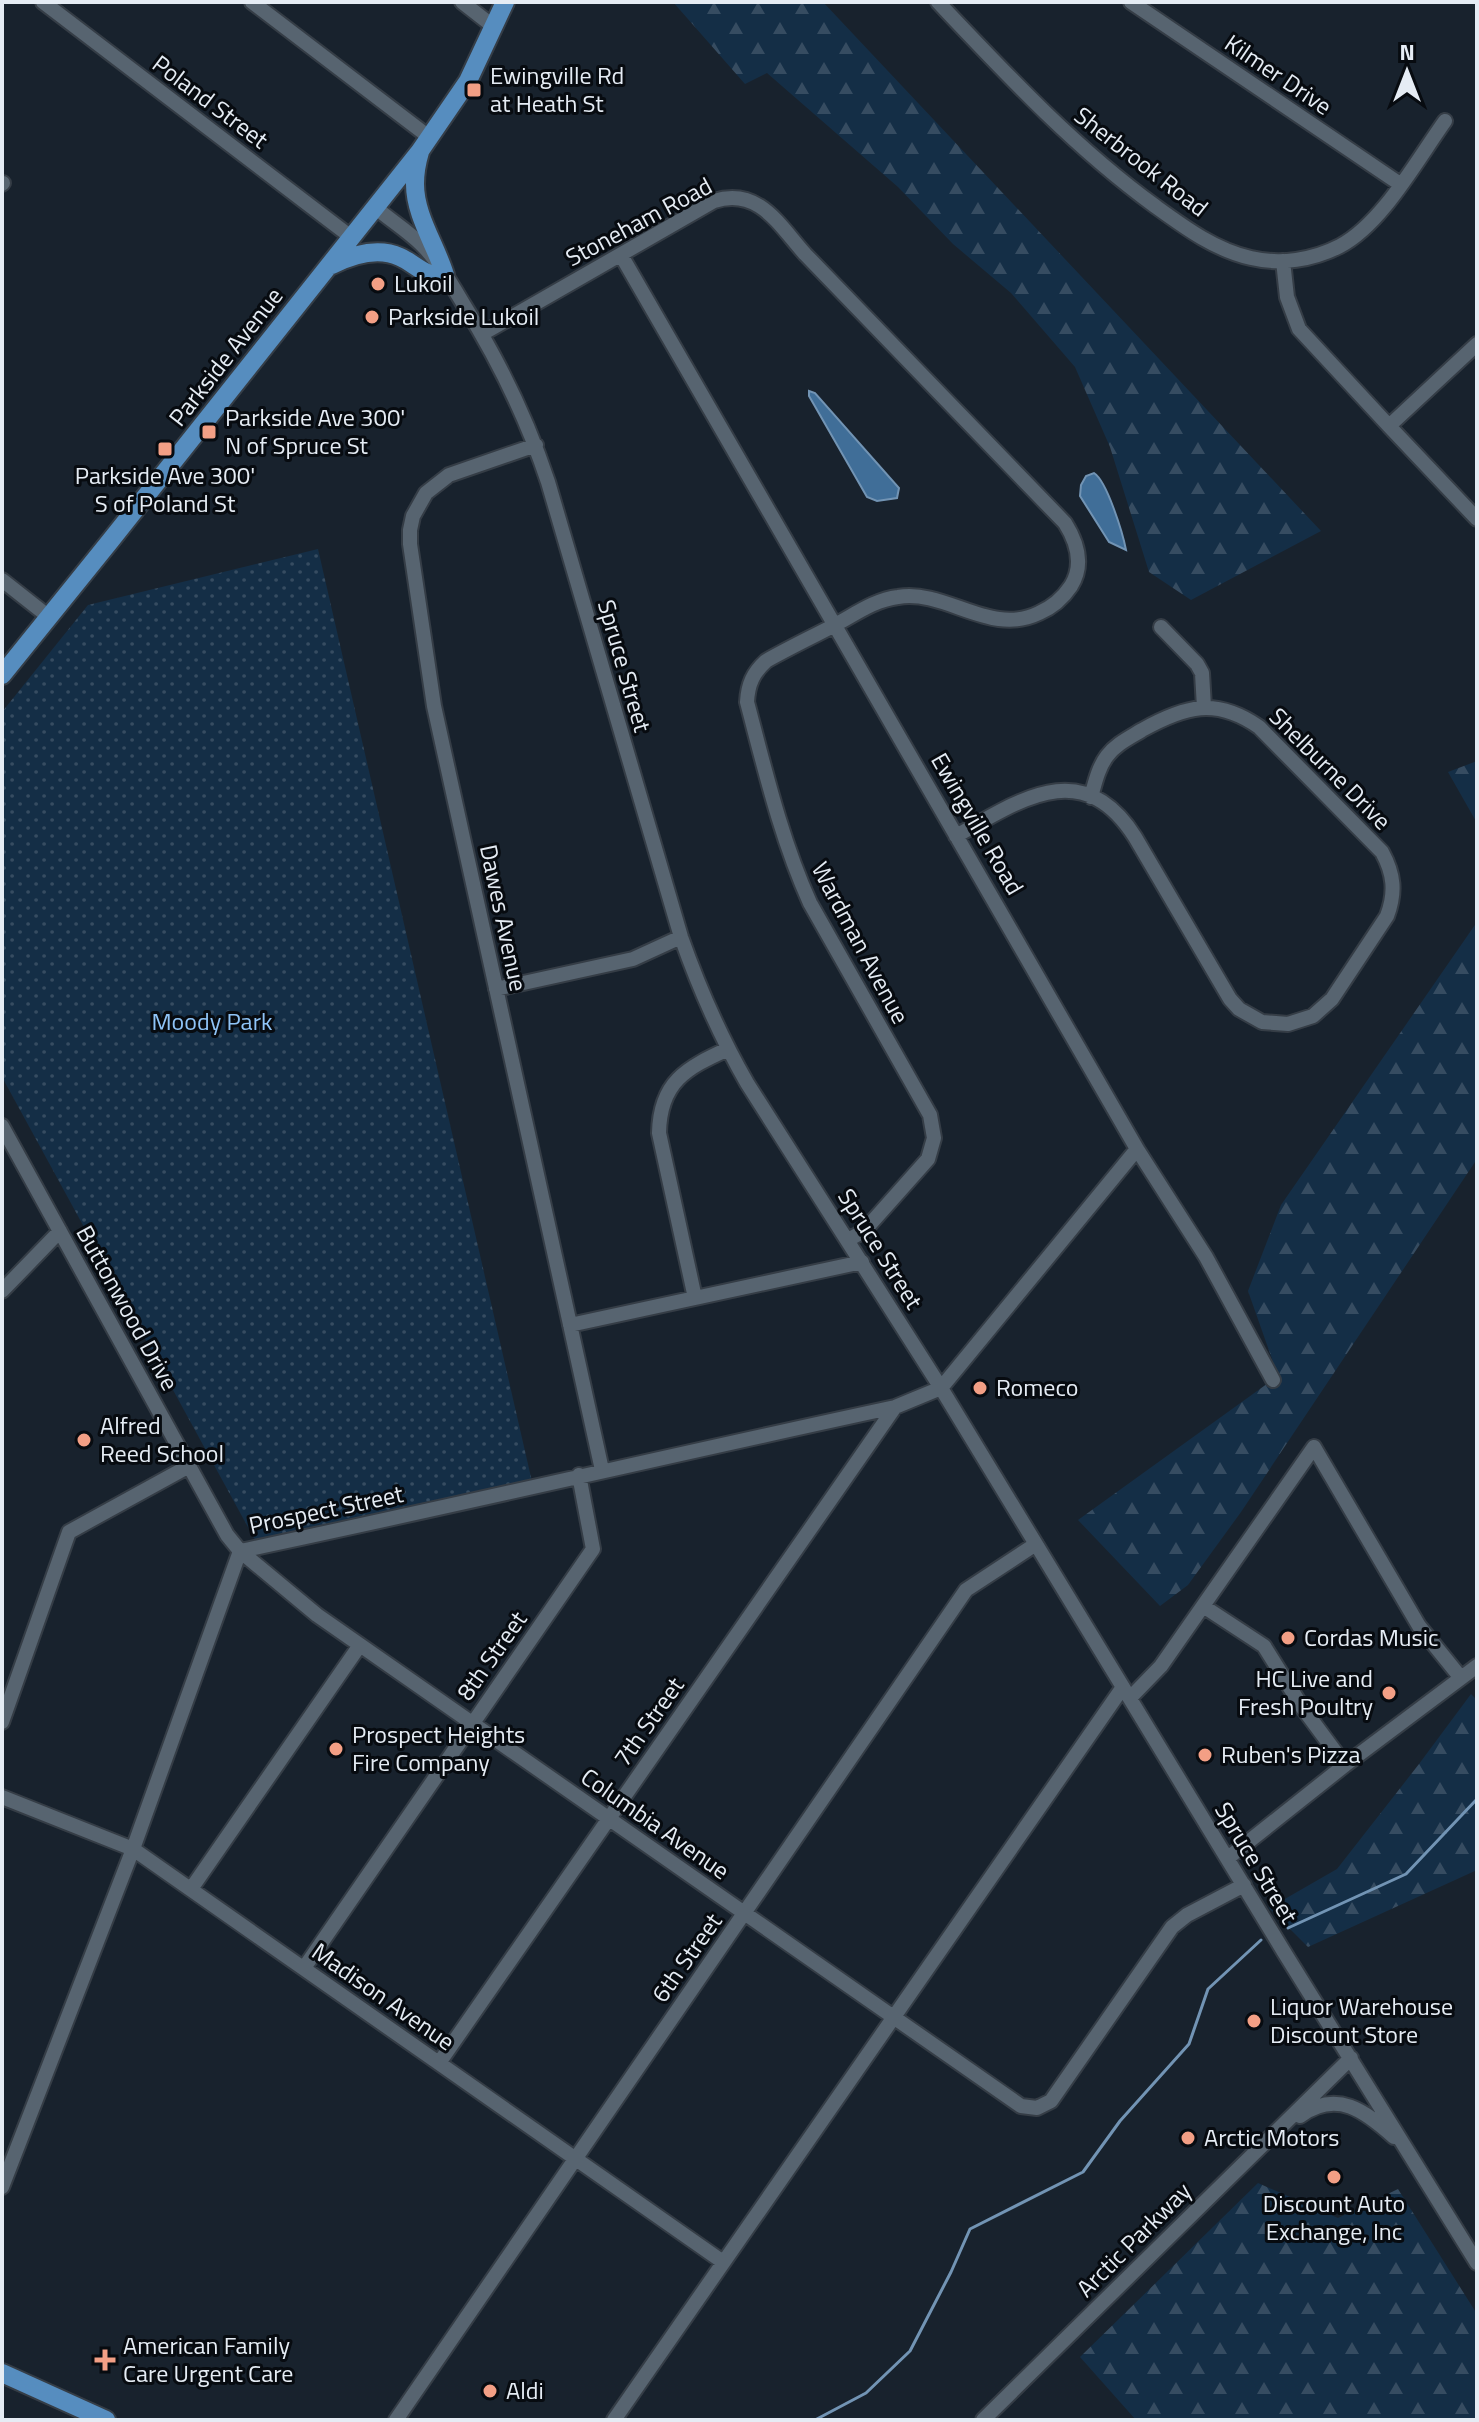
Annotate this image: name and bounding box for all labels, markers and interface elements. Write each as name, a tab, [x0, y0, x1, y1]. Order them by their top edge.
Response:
street label: Kilmer Drive	[1218, 25, 1339, 123]
north arrow	[1367, 32, 1447, 112]
text: N	[1399, 35, 1415, 69]
street label: Poland Street	[145, 46, 277, 157]
place label: Ewingville Rd at Heath St	[490, 57, 624, 121]
marker: Ewingville Rd at Heath St	[465, 81, 483, 99]
street label: Sherbrook Road	[1067, 97, 1216, 225]
street label: Stoneham Road	[559, 167, 718, 275]
place label: Lukoil	[394, 265, 453, 301]
marker: Lukoil	[369, 275, 387, 293]
street label: Parkside Avenue	[159, 279, 291, 433]
place label: Parkside Lukoil	[388, 298, 539, 334]
marker: Parkside Lukoil	[363, 308, 381, 326]
place label: Parkside Ave 300' N of Spruce St	[225, 399, 405, 463]
marker: Parkside Ave 300' N of Spruce St	[200, 423, 218, 441]
marker: Parkside Ave 300' S of Poland St	[156, 440, 174, 458]
place label: Parkside Ave 300' S of Poland St	[75, 457, 255, 521]
street label: Spruce Street	[589, 595, 661, 737]
street label: Shelburne Drive	[1261, 699, 1400, 838]
street label: Ewingville Road	[923, 746, 1033, 901]
street label: Dawes Avenue	[471, 841, 537, 995]
street label: Wardman Avenue	[803, 855, 919, 1030]
park label: Moody Park	[152, 1003, 273, 1039]
street label: Spruce Street	[829, 1181, 933, 1316]
street label: Buttonwood Drive	[68, 1218, 188, 1397]
place label: Romeco	[996, 1369, 1078, 1405]
marker: Romeco	[971, 1379, 989, 1397]
place label: Alfred Reed School	[100, 1407, 224, 1471]
marker: Alfred Reed School	[75, 1431, 93, 1449]
street label: Prospect Street	[245, 1475, 407, 1543]
street label: 8th Street	[447, 1603, 535, 1707]
place label: Cordas Music	[1304, 1619, 1438, 1655]
marker: Cordas Music	[1279, 1629, 1297, 1647]
place label: HC Live and Fresh Poultry	[1238, 1660, 1373, 1724]
street label: 7th Street	[604, 1669, 692, 1773]
marker: HC Live and Fresh Poultry	[1380, 1684, 1398, 1702]
place label: Prospect Heights Fire Company	[352, 1716, 525, 1780]
place label: Ruben's Pizza	[1221, 1736, 1360, 1772]
marker: Prospect Heights Fire Company	[327, 1740, 345, 1758]
marker: Ruben's Pizza	[1196, 1746, 1214, 1764]
street label: Columbia Avenue	[574, 1759, 737, 1888]
street label: Spruce Street	[1206, 1795, 1308, 1931]
street label: 6th Street	[642, 1905, 730, 2009]
street label: Madison Avenue	[305, 1933, 462, 2059]
place label: Liquor Warehouse Discount Store	[1270, 1988, 1453, 2052]
marker: Liquor Warehouse Discount Store	[1245, 2012, 1263, 2030]
place label: Arctic Motors	[1204, 2119, 1339, 2155]
marker: Arctic Motors	[1179, 2129, 1197, 2147]
marker: Discount Auto Exchange, Inc	[1325, 2168, 1343, 2186]
street label: Arctic Parkway	[1068, 2173, 1199, 2305]
place label: Discount Auto Exchange, Inc	[1263, 2185, 1405, 2249]
place label: American Family Care Urgent Care	[123, 2327, 293, 2391]
marker: American Family Care Urgent Care	[94, 2349, 116, 2371]
place label: Aldi	[506, 2372, 544, 2408]
marker: Aldi	[481, 2382, 499, 2400]

